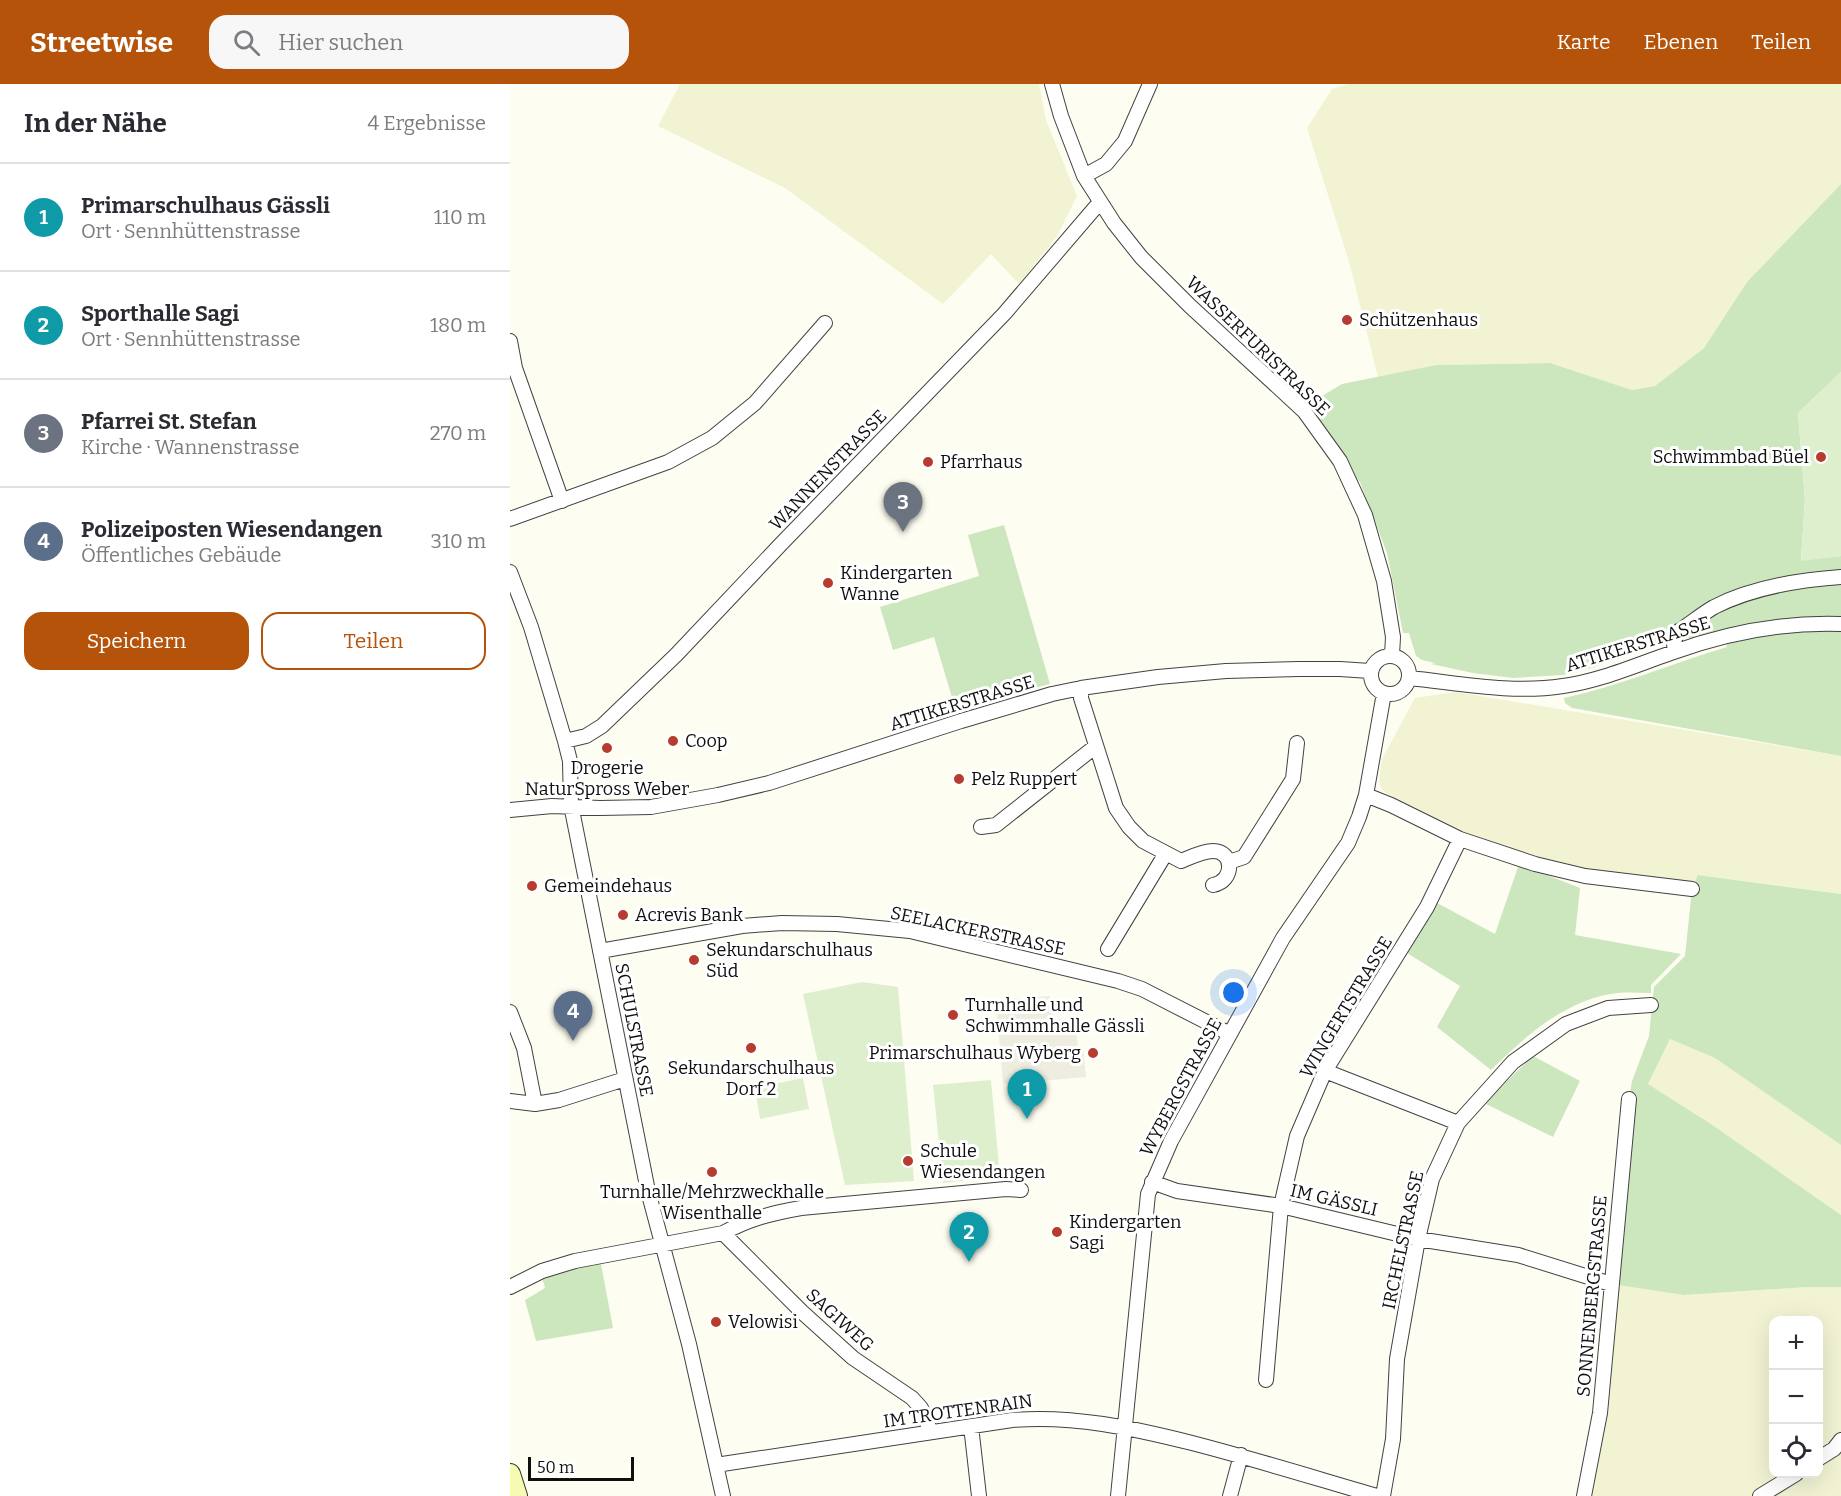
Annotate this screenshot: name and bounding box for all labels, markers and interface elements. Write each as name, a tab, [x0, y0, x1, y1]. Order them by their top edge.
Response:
search box	[209, 15, 629, 69]
text: Streetwise	[30, 26, 173, 59]
icon: search	[230, 26, 263, 59]
text: Hier suchen	[278, 29, 403, 56]
text: Karte	[1557, 29, 1610, 55]
text: Ebenen	[1643, 29, 1718, 55]
text: Teilen	[1751, 29, 1811, 55]
text: In der Nähe	[24, 108, 167, 139]
text: 4 Ergebnisse	[368, 111, 486, 135]
text: Primarschulhaus Gässli	[81, 192, 330, 219]
text: 1	[39, 205, 48, 229]
text: 110 m	[434, 205, 486, 229]
text: Ort · Sennhüttenstrasse	[81, 219, 301, 243]
street label: WASSERFURISTRASSE	[1181, 272, 1335, 420]
text: Sporthalle Sagi	[81, 300, 239, 327]
place label: Schützenhaus	[1359, 309, 1478, 331]
text: 2	[38, 313, 49, 337]
text: 180 m	[430, 313, 486, 337]
marker: Schützenhaus	[1340, 313, 1354, 327]
text: Ort · Sennhüttenstrasse	[81, 327, 301, 351]
street label: WANNENSTRASSE	[765, 405, 891, 535]
text: Pfarrei St. Stefan	[81, 408, 257, 435]
text: 3	[38, 421, 49, 445]
text: 270 m	[430, 421, 486, 445]
text: Kirche · Wannenstrasse	[81, 435, 299, 459]
place label: Schwimmbad Büel	[1653, 446, 1809, 468]
marker: Schwimmbad Büel	[1814, 450, 1828, 464]
place label: Pfarrhaus	[940, 451, 1023, 473]
marker: Pfarrhaus	[921, 455, 935, 469]
pin: 3	[884, 482, 922, 532]
text: Polizeiposten Wiesendangen	[81, 516, 382, 543]
text: 4	[37, 529, 50, 553]
text: 310 m	[431, 529, 486, 553]
text: Öffentliches Gebäude	[81, 543, 282, 567]
place label: Kindergarten Wanne	[840, 562, 953, 605]
marker: Kindergarten Wanne	[821, 576, 835, 590]
button: Speichern	[24, 612, 249, 670]
button: Teilen	[261, 612, 486, 670]
street label: ATTIKERSTRASSE	[1563, 612, 1713, 676]
street label: ATTIKERSTRASSE	[887, 671, 1037, 735]
place label: Coop	[685, 730, 728, 752]
marker: Coop	[666, 734, 680, 748]
marker: Drogerie NaturSpross Weber	[600, 741, 614, 755]
place label: Drogerie NaturSpross Weber	[525, 757, 689, 800]
place label: Pelz Ruppert	[971, 768, 1078, 790]
marker: Pelz Ruppert	[952, 772, 966, 786]
place label: Gemeindehaus	[544, 875, 672, 897]
marker: Gemeindehaus	[525, 879, 539, 893]
street label: SEELACKERSTRASSE	[888, 902, 1068, 960]
place label: Acrevis Bank	[635, 904, 744, 926]
marker: Acrevis Bank	[616, 908, 630, 922]
street label: WINGERTSTRASSE	[1295, 932, 1397, 1082]
place label: Sekundarschulhaus Süd	[706, 939, 873, 982]
marker: Sekundarschulhaus Süd	[687, 953, 701, 967]
street label: SCHULSTRASSE	[610, 961, 658, 1099]
your location	[1219, 978, 1248, 1007]
pin: 4	[554, 992, 592, 1041]
place label: Turnhalle und Schwimmhalle Gässli	[965, 994, 1145, 1037]
marker: Turnhalle und Schwimmhalle Gässli	[946, 1008, 960, 1022]
street label: WYBERGSTRASSE	[1135, 1014, 1227, 1160]
marker: Sekundarschulhaus Dorf 2	[744, 1041, 758, 1055]
place label: Primarschulhaus Wyberg	[869, 1042, 1081, 1064]
marker: Primarschulhaus Wyberg	[1086, 1046, 1100, 1060]
place label: Sekundarschulhaus Dorf 2	[668, 1057, 834, 1100]
pin: 1	[1008, 1070, 1046, 1119]
place label: Schule Wiesendangen	[920, 1140, 1046, 1183]
marker: Schule Wiesendangen	[901, 1154, 915, 1168]
marker: Turnhalle/Mehrzweckhalle Wisenthalle	[705, 1165, 719, 1179]
street label: IRCHELSTRASSE	[1378, 1169, 1428, 1311]
street label: IM GÄSSLI	[1288, 1179, 1380, 1221]
place label: Turnhalle/Mehrzweckhalle Wisenthalle	[600, 1181, 824, 1224]
street label: SONNENBERGSTRASSE	[1572, 1194, 1612, 1398]
place label: Kindergarten Sagi	[1069, 1211, 1182, 1254]
pin: 2	[950, 1212, 988, 1262]
marker: Kindergarten Sagi	[1050, 1225, 1064, 1239]
street label: SAGIWEG	[802, 1284, 878, 1356]
place label: Velowisi	[728, 1311, 798, 1333]
marker: Velowisi	[709, 1315, 723, 1329]
map controls	[1769, 1316, 1823, 1478]
button: +	[1769, 1316, 1823, 1370]
button: −	[1769, 1370, 1823, 1424]
street label: IM TROTTENRAIN	[882, 1390, 1034, 1432]
button: locate	[1769, 1424, 1823, 1478]
scale bar	[528, 1454, 634, 1482]
text: 50 m	[537, 1458, 574, 1477]

